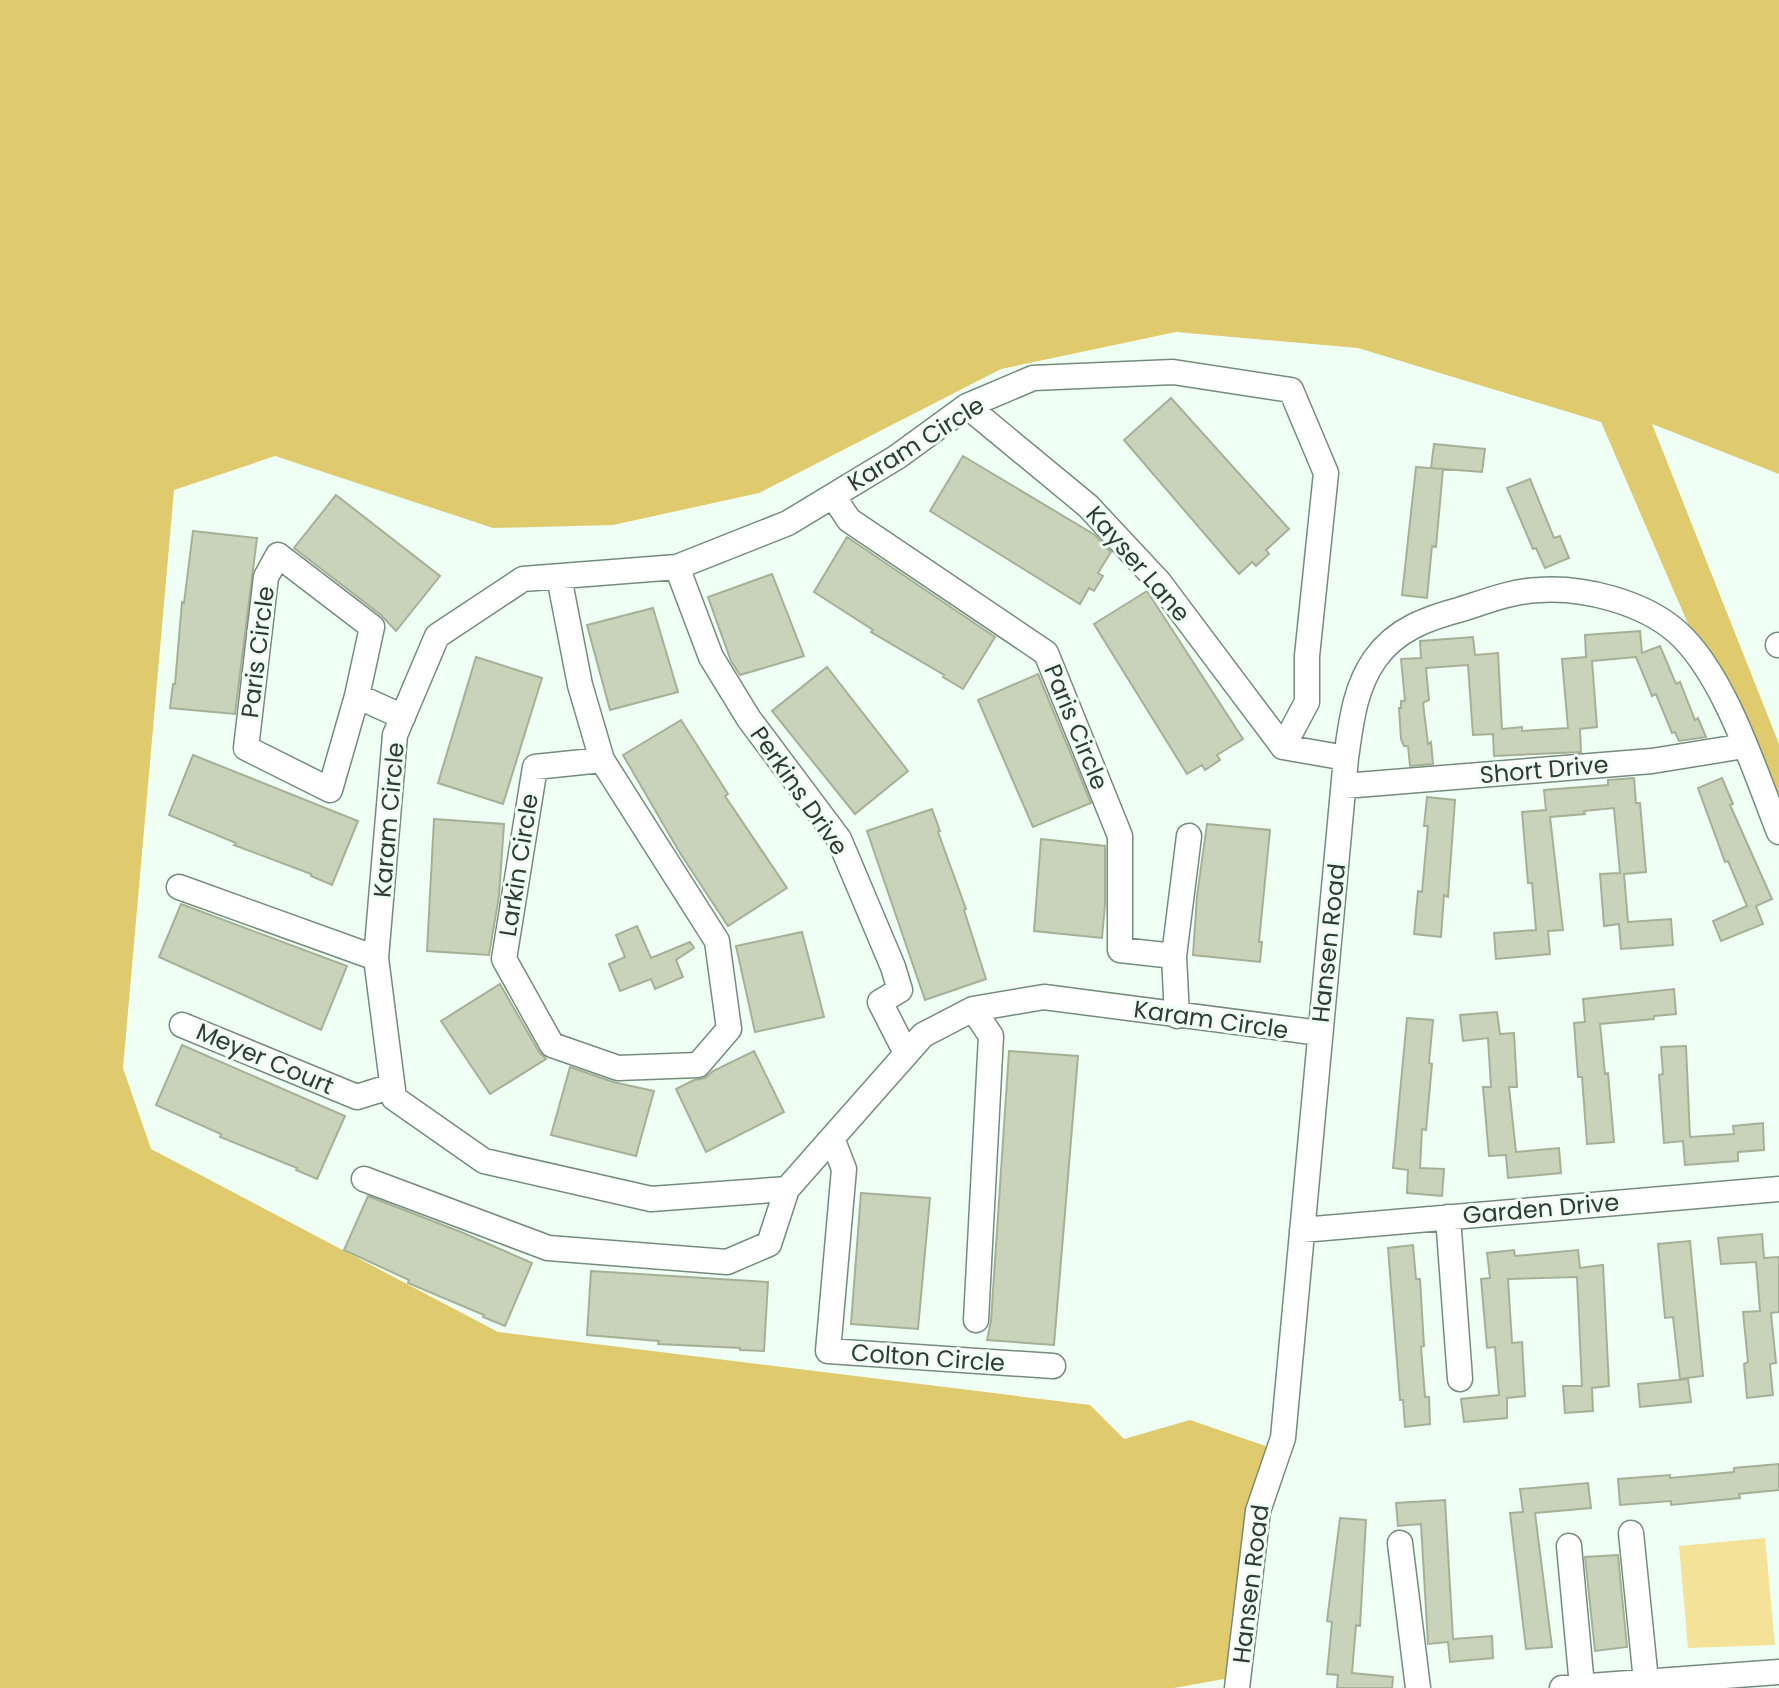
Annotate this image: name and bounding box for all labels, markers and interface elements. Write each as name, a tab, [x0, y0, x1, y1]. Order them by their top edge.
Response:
street label: Karam Circle	[841, 388, 990, 499]
street label: Kayser Lane	[1079, 499, 1198, 629]
street label: Paris Circle	[233, 584, 282, 720]
street label: Paris Circle	[1036, 659, 1117, 794]
street label: Perkins Drive	[743, 720, 856, 862]
street label: Karam Circle	[365, 741, 412, 899]
street label: Short Drive	[1478, 747, 1610, 792]
street label: Larkin Circle	[491, 791, 546, 939]
street label: Hansen Road	[1304, 862, 1353, 1024]
street label: Karam Circle	[1132, 992, 1290, 1047]
street label: Meyer Court	[191, 1015, 339, 1102]
street label: Garden Drive	[1461, 1185, 1621, 1232]
street label: Colton Circle	[850, 1336, 1006, 1379]
street label: Hansen Road	[1224, 1503, 1277, 1665]

